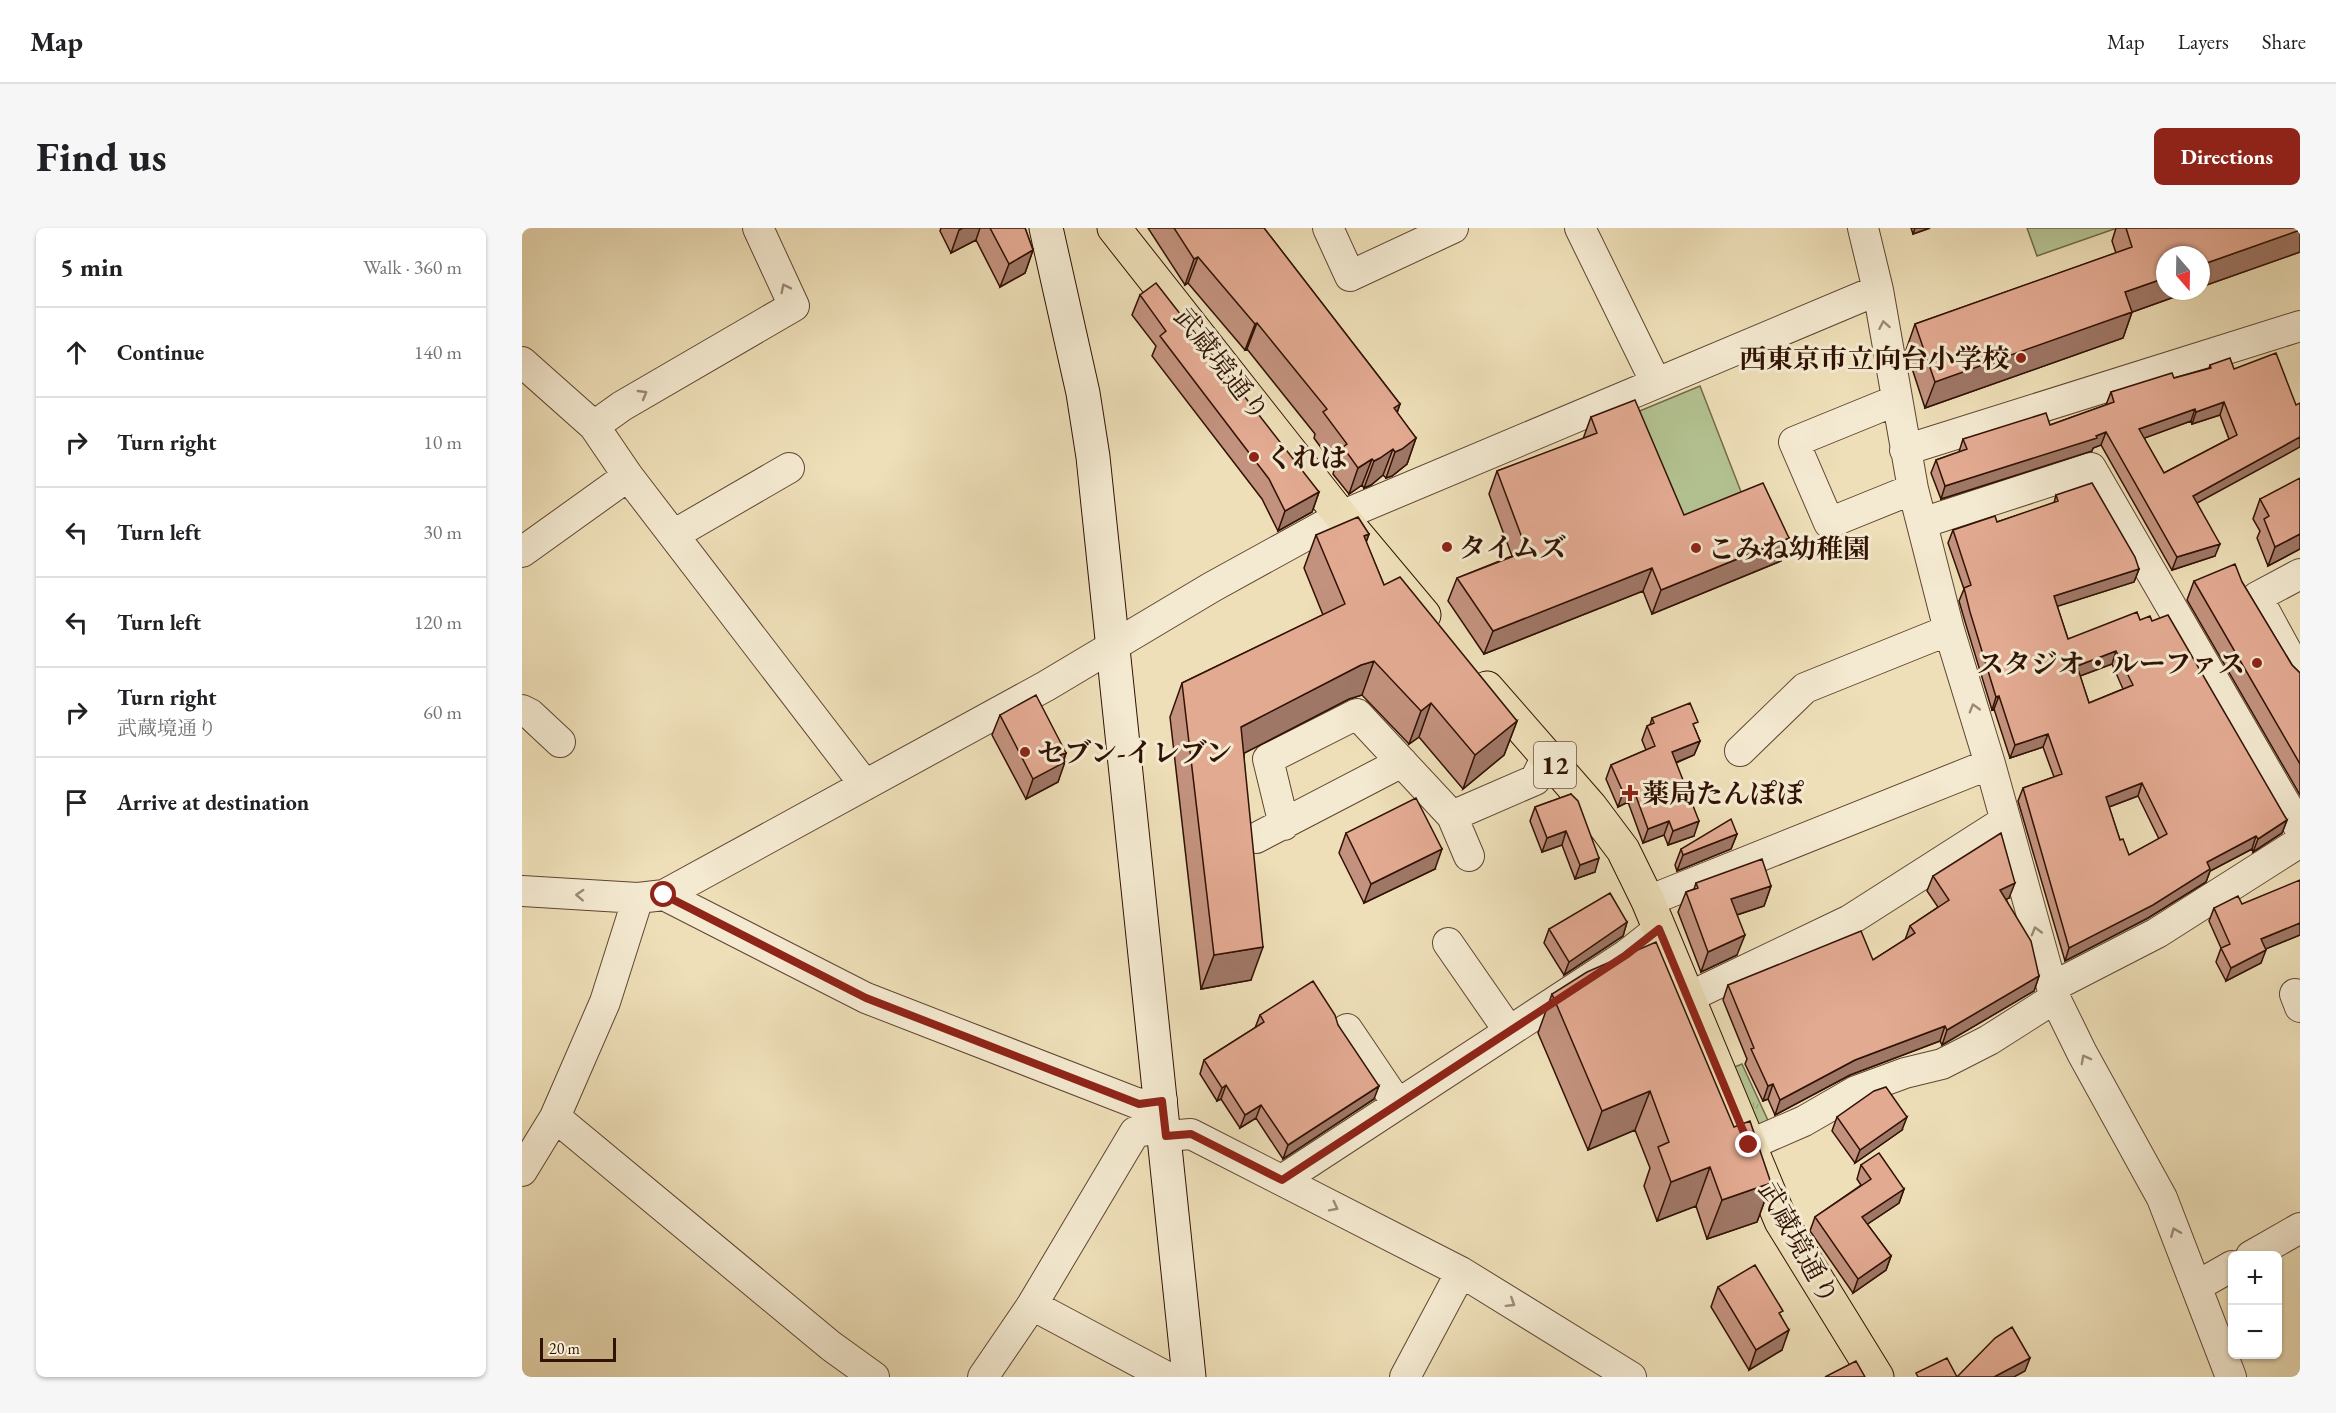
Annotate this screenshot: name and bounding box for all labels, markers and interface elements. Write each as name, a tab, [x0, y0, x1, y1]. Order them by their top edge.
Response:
text: Map	[30, 23, 83, 59]
text: Map	[2107, 28, 2145, 55]
text: Layers	[2178, 28, 2229, 55]
text: Share	[2262, 28, 2306, 55]
button: Directions	[2154, 128, 2300, 185]
text: Find us	[36, 129, 167, 184]
north arrow	[2156, 246, 2210, 300]
text: 5 min	[60, 250, 123, 284]
text: Walk · 360 m	[363, 254, 462, 280]
one-way arrow	[781, 284, 792, 294]
street label: 武蔵境通り	[1167, 300, 1277, 428]
one-way arrow	[1878, 320, 1891, 330]
icon: ahead	[60, 336, 93, 369]
text: Continue	[117, 338, 204, 367]
text: 140 m	[414, 339, 462, 365]
place label: 西東京市立向台小学校	[1739, 341, 2009, 376]
marker: 西東京市立向台小学校	[2014, 351, 2028, 365]
one-way arrow	[637, 389, 647, 401]
icon: right	[60, 426, 93, 459]
text: Turn right	[117, 428, 216, 457]
text: 10 m	[423, 429, 462, 455]
place label: くれは	[1266, 440, 1347, 475]
marker: くれは	[1247, 450, 1261, 464]
icon: left	[60, 516, 93, 549]
text: Turn left	[117, 518, 201, 547]
text: 30 m	[423, 519, 462, 545]
place label: タイムズ	[1459, 530, 1566, 565]
place label: こみね幼稚園	[1708, 531, 1870, 566]
marker: タイムズ	[1440, 540, 1454, 554]
marker: こみね幼稚園	[1689, 541, 1703, 555]
icon: left	[60, 606, 93, 639]
text: Turn left	[117, 608, 201, 637]
text: 120 m	[414, 609, 462, 635]
place label: スタジオ・ルーファス	[1977, 646, 2245, 681]
marker: スタジオ・ルーファス	[2250, 656, 2264, 670]
text: Turn right	[117, 683, 216, 712]
icon: right	[60, 696, 93, 729]
text: 60 m	[423, 699, 462, 725]
one-way arrow	[1969, 703, 1981, 714]
text: 武蔵境通り	[117, 715, 217, 741]
place label: セブン-イレブン	[1037, 735, 1232, 770]
road number: 12	[1534, 742, 1576, 788]
marker: セブン-イレブン	[1018, 745, 1032, 759]
place label: 薬局たんぽぽ	[1642, 776, 1804, 811]
icon: arrive	[60, 786, 93, 819]
marker: 薬局たんぽぽ	[1623, 786, 1637, 800]
text: Arrive at destination	[117, 788, 309, 817]
route start	[650, 881, 676, 907]
one-way arrow	[576, 888, 585, 901]
one-way arrow	[2031, 926, 2043, 936]
one-way arrow	[2081, 1055, 2092, 1065]
route end	[1735, 1131, 1761, 1157]
street label: 武蔵境通り	[1751, 1175, 1847, 1311]
one-way arrow	[1328, 1200, 1339, 1211]
one-way arrow	[2170, 1227, 2182, 1238]
map controls	[2228, 1251, 2282, 1359]
button: +	[2228, 1251, 2282, 1305]
one-way arrow	[1505, 1295, 1515, 1307]
button: −	[2228, 1305, 2282, 1359]
scale bar	[540, 1335, 616, 1362]
text: 20 m	[549, 1338, 580, 1359]

